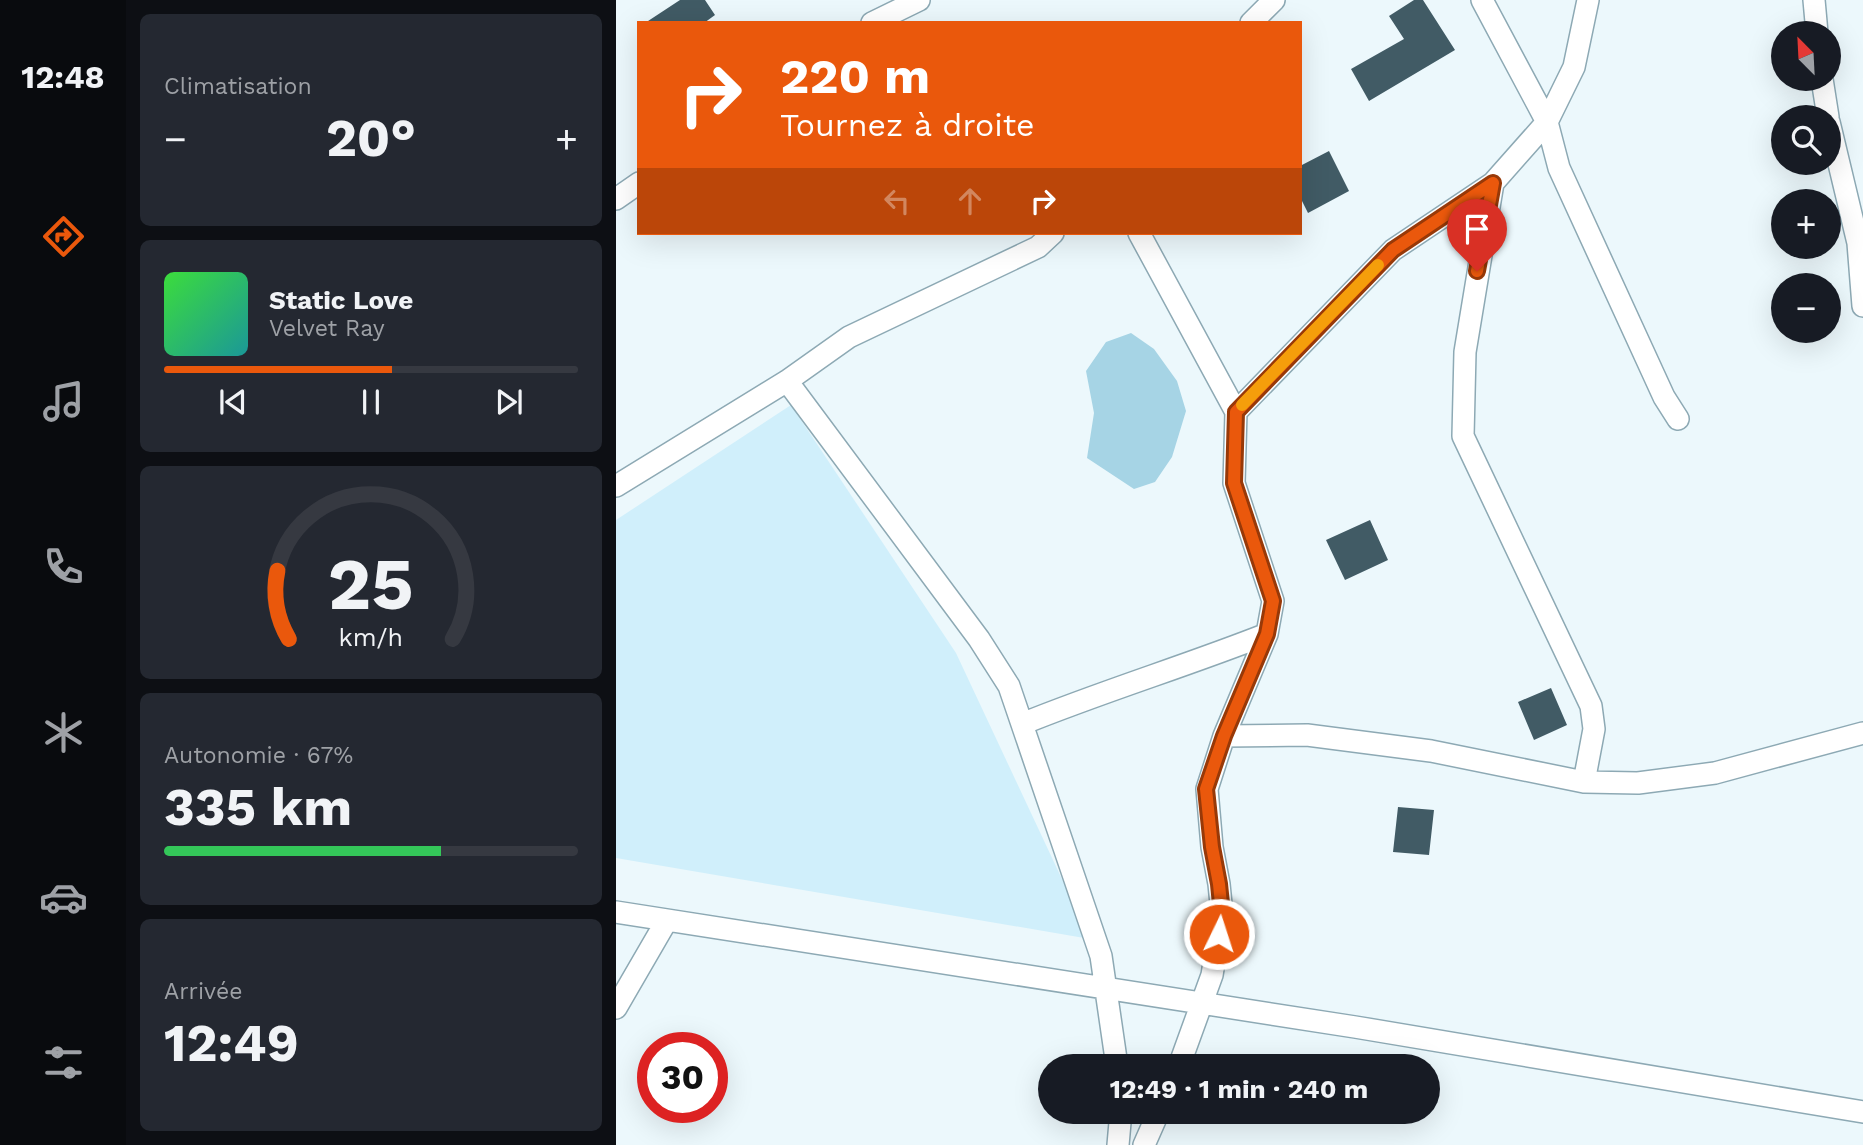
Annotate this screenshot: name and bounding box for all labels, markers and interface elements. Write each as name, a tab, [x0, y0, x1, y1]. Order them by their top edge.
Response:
north arrow	[1771, 21, 1841, 91]
map controls	[1771, 21, 1841, 343]
text: 220 m	[780, 47, 930, 105]
icon: right	[665, 49, 756, 140]
text: 12:48	[21, 58, 105, 96]
text: Climatisation	[164, 73, 312, 100]
button: search	[1771, 105, 1841, 175]
text: Tournez à droite	[780, 106, 1035, 144]
text: 20°	[326, 108, 416, 169]
text: −	[164, 117, 187, 161]
text: +	[555, 117, 578, 161]
icon: left	[878, 182, 916, 220]
icon: ahead	[951, 182, 989, 220]
icon: right	[1024, 182, 1062, 220]
button: +	[1771, 189, 1841, 259]
pin	[1447, 199, 1507, 271]
icon: arrive	[1458, 210, 1496, 248]
icon: directions	[39, 212, 88, 261]
button: −	[1771, 273, 1841, 343]
text: Static Love	[269, 285, 413, 315]
text: Velvet Ray	[269, 315, 385, 342]
icon: music	[39, 377, 88, 426]
icon: previous	[214, 383, 252, 421]
icon: pause	[352, 383, 390, 421]
icon: next	[490, 383, 528, 421]
text: 25	[328, 541, 414, 627]
icon: phone	[39, 542, 88, 591]
text: km/h	[339, 622, 403, 651]
icon: climate	[39, 708, 88, 757]
text: Autonomie · 67%	[164, 742, 353, 769]
text: 335 km	[164, 777, 352, 838]
icon: car	[39, 873, 88, 922]
position arrow	[1182, 897, 1256, 971]
text: Arrivée	[164, 978, 243, 1005]
text: 12:49	[164, 1013, 299, 1074]
speed limit sign: 30	[637, 1032, 728, 1123]
icon: filters	[39, 1038, 88, 1087]
text: 12:49 · 1 min · 240 m	[1110, 1074, 1368, 1104]

